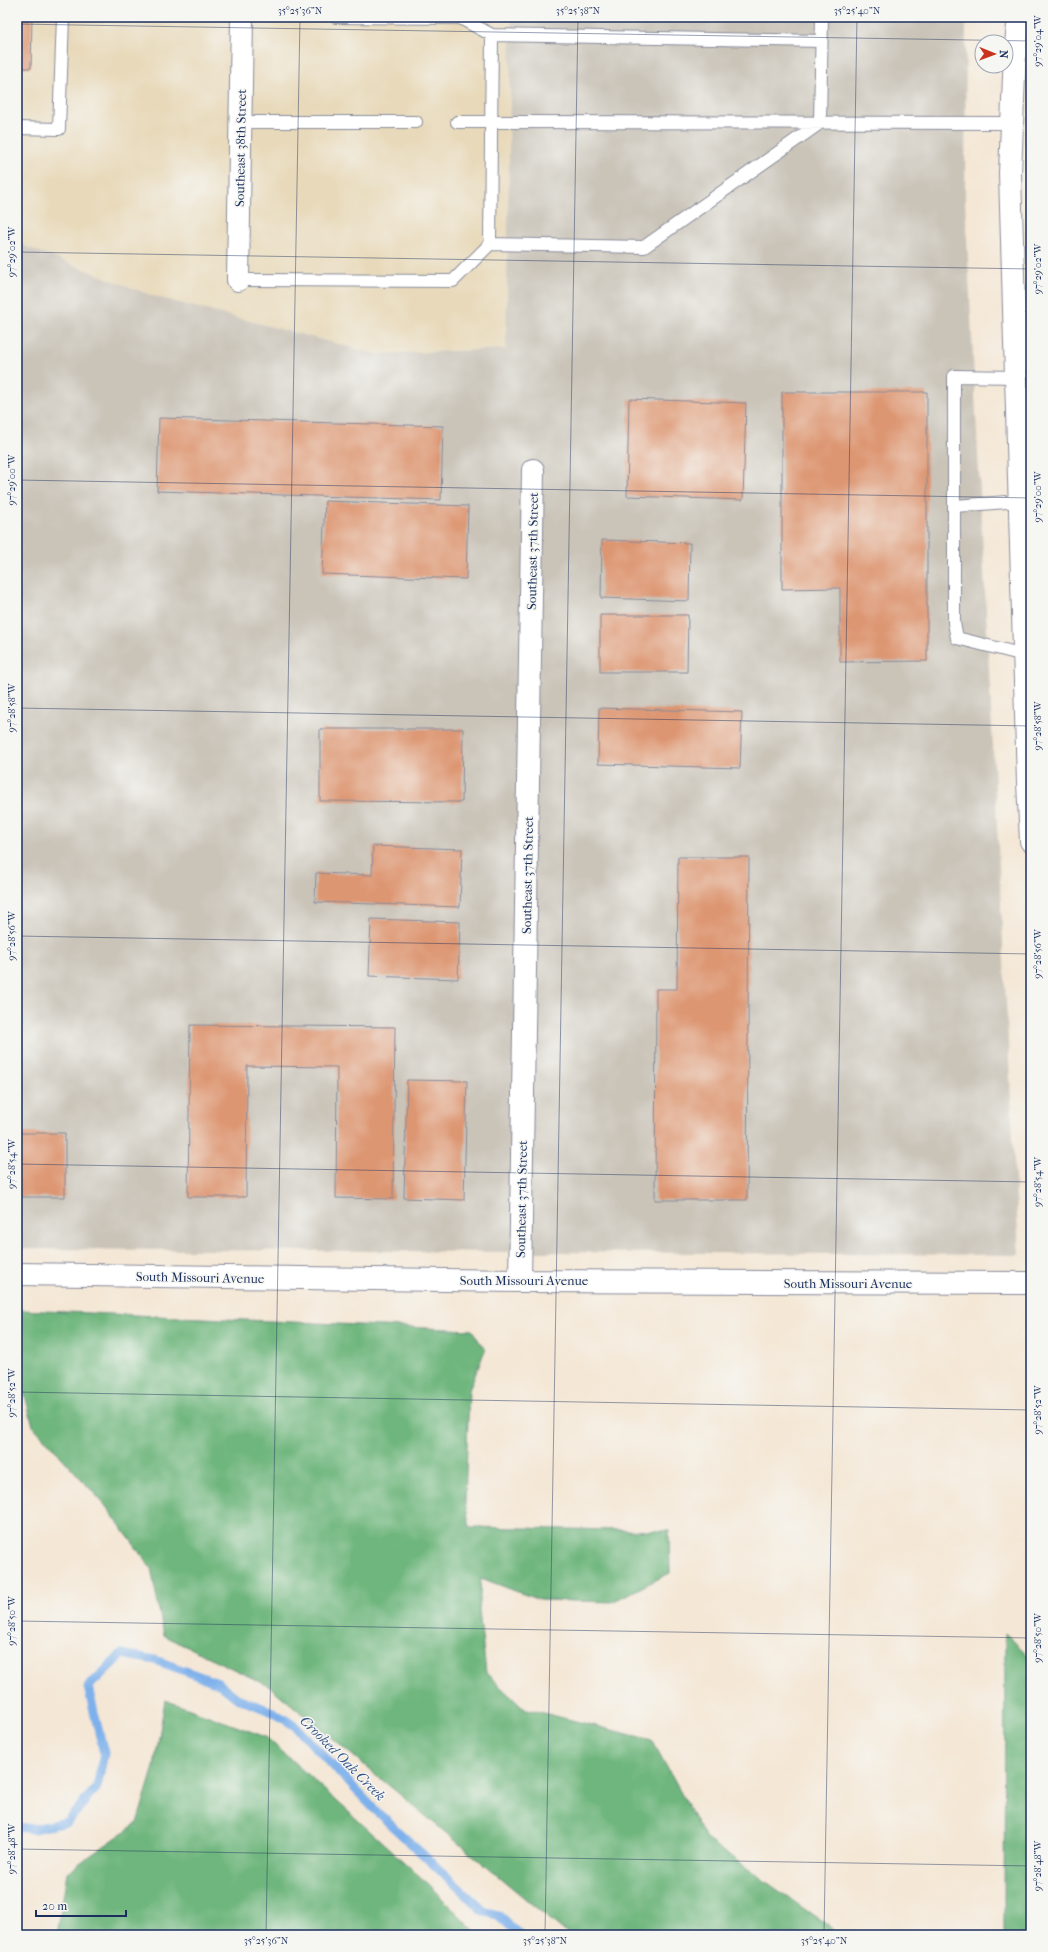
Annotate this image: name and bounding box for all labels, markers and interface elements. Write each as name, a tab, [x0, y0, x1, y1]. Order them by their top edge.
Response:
text: 35°25'36"N	[278, 5, 323, 17]
text: 35°25'38"N	[556, 5, 601, 17]
text: 35°25'40"N	[834, 5, 881, 17]
text: 97°29'04"W	[1032, 14, 1044, 67]
north arrow	[974, 34, 1014, 74]
text: N	[997, 50, 1010, 59]
street label: Southeast 38th Street	[232, 89, 249, 207]
text: 97°29'02"W	[6, 226, 18, 277]
text: 97°29'02"W	[1032, 243, 1044, 294]
text: 97°29'00"W	[6, 453, 18, 505]
text: 97°29'00"W	[1032, 470, 1044, 522]
street label: Southeast 37th Street	[524, 492, 541, 610]
text: 97°28'58"W	[6, 682, 18, 733]
text: 97°28'58"W	[1032, 700, 1044, 751]
street label: Southeast 37th Street	[519, 816, 536, 934]
text: 97°28'56"W	[6, 910, 18, 961]
text: 97°28'56"W	[1032, 928, 1044, 979]
text: 97°28'54"W	[6, 1138, 18, 1189]
street label: Southeast 37th Street	[513, 1140, 530, 1258]
text: 97°28'54"W	[1032, 1156, 1044, 1207]
street label: South Missouri Avenue	[136, 1269, 265, 1286]
street label: South Missouri Avenue	[460, 1273, 589, 1288]
street label: South Missouri Avenue	[784, 1276, 913, 1291]
text: 97°28'52"W	[6, 1367, 18, 1418]
text: 97°28'52"W	[1032, 1384, 1044, 1435]
text: 97°28'50"W	[6, 1595, 18, 1646]
text: 97°28'50"W	[1032, 1612, 1044, 1663]
water label: Crooked Oak Creek	[296, 1712, 389, 1805]
text: 97°28'48"W	[6, 1822, 18, 1874]
text: 97°28'48"W	[1032, 1839, 1044, 1891]
scale bar	[36, 1892, 126, 1918]
text: 20 m	[42, 1899, 67, 1913]
text: 35°25'36"N	[244, 1935, 289, 1947]
text: 35°25'38"N	[523, 1935, 568, 1947]
text: 35°25'40"N	[801, 1935, 848, 1947]

